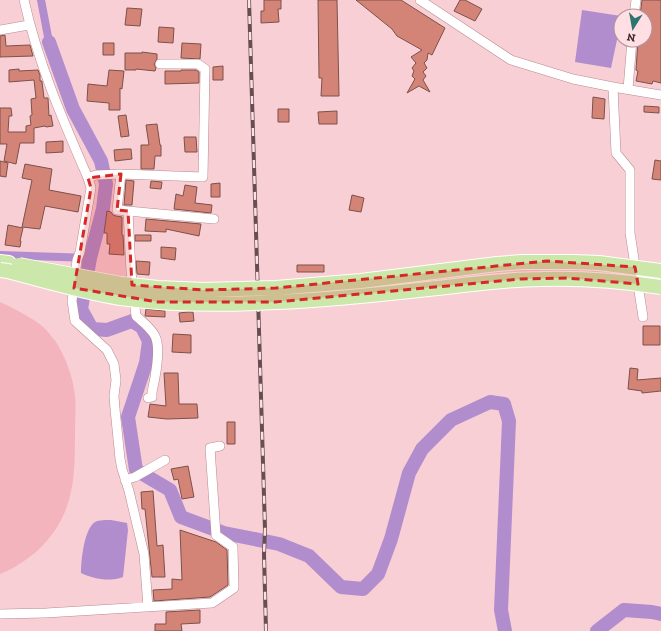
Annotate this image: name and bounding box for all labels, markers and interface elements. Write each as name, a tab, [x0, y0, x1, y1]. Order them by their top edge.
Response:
north arrow	[613, 8, 653, 48]
text: N	[625, 30, 637, 45]

